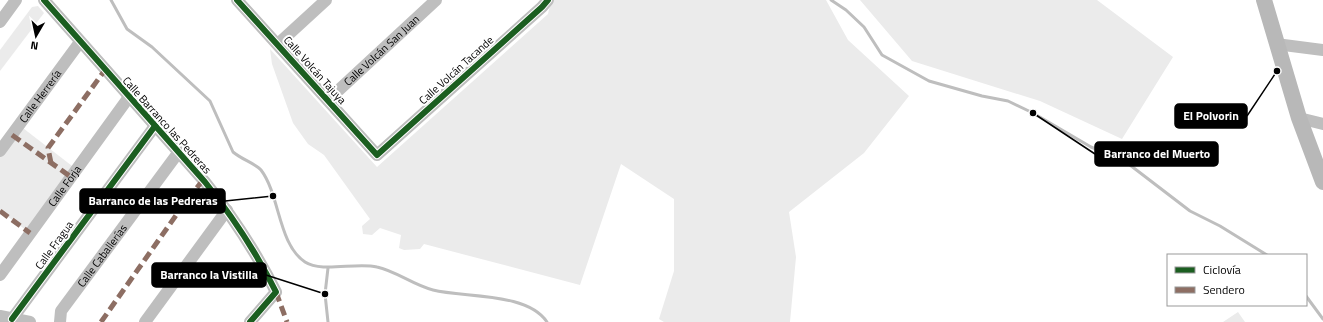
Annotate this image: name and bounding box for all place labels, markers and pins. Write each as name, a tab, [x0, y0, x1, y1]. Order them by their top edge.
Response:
callout: El Polvorin	[1175, 104, 1247, 128]
callout: Barranco del Muerto	[1095, 142, 1218, 166]
callout: Barranco de las Pedreras	[80, 189, 225, 213]
callout: Barranco la Vistilla	[152, 263, 266, 287]

